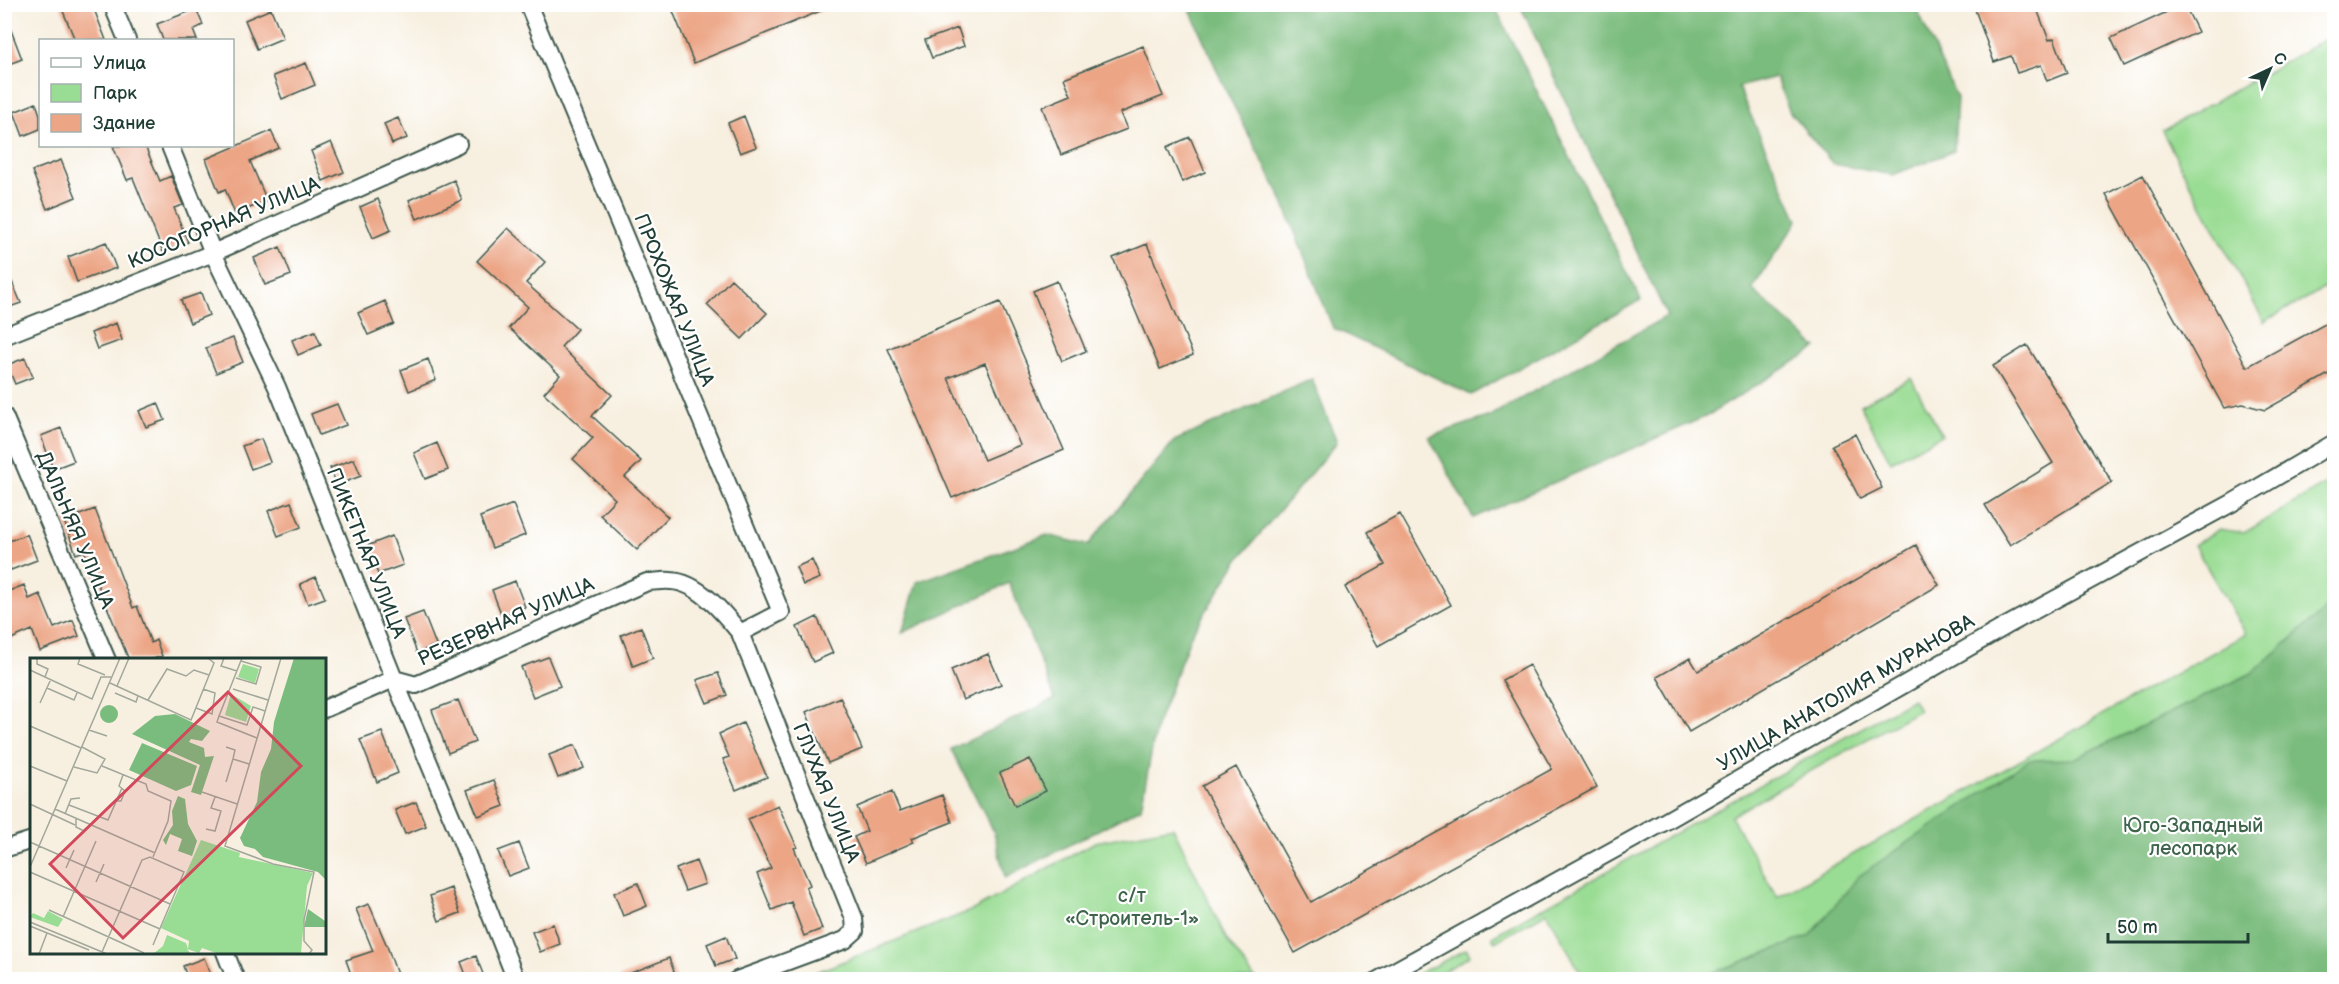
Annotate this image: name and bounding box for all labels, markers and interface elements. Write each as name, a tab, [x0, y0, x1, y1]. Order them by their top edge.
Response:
legend	[39, 39, 234, 147]
north arrow	[2240, 39, 2300, 99]
text: С	[2269, 49, 2290, 70]
text: Улица	[93, 53, 147, 74]
text: Парк	[93, 83, 137, 104]
text: Здание	[93, 113, 155, 134]
street label: КОСОГОРНАЯ УЛИЦА	[124, 171, 324, 274]
street label: ПРОХОЖАЯ УЛИЦА	[628, 210, 720, 391]
street label: ДАЛЬНЯЯ УЛИЦА	[31, 448, 119, 613]
street label: ПИКЕТНАЯ УЛИЦА	[321, 464, 411, 643]
street label: РЕЗЕРВНАЯ УЛИЦА	[414, 572, 599, 672]
street label: УЛИЦА АНАТОЛИЯ МУРАНОВА	[1713, 609, 1979, 777]
inset map	[30, 658, 326, 954]
street label: ГЛУХАЯ УЛИЦА	[787, 720, 865, 867]
park label: Юго-Западный лесопарк	[2123, 814, 2263, 861]
park label: с/т «Строитель-1»	[1065, 884, 1199, 931]
scale bar	[2108, 906, 2248, 944]
text: 50 m	[2117, 917, 2158, 938]

